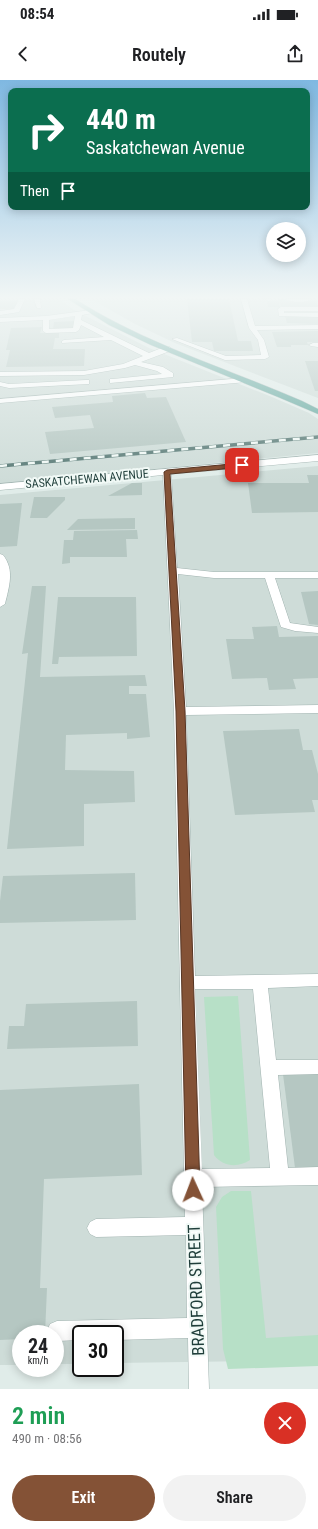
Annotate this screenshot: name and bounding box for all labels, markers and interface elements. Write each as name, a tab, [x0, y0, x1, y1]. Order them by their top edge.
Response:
text: 08:54	[20, 5, 54, 23]
icon: back	[12, 43, 34, 65]
icon: share	[284, 43, 306, 65]
text: Routely	[132, 44, 186, 65]
text: 440 m	[86, 103, 156, 136]
icon: right	[20, 104, 72, 156]
text: Saskatchewan Avenue	[86, 137, 245, 158]
icon: arrive	[57, 180, 79, 202]
text: Then	[20, 182, 49, 200]
map controls	[266, 222, 306, 262]
button: layers	[266, 222, 306, 262]
pin	[225, 448, 259, 482]
icon: arrive	[231, 454, 253, 476]
street label: SASKATCHEWAN AVENUE	[25, 467, 149, 491]
position arrow	[172, 1169, 214, 1211]
street label: BRADFORD STREET	[184, 1224, 208, 1356]
speed limit sign: 30	[72, 1325, 124, 1377]
text: 24	[28, 1334, 48, 1358]
text: km/h	[28, 1355, 48, 1366]
text: 2 min	[12, 1402, 65, 1430]
button: close	[264, 1402, 306, 1444]
text: 490 m · 08:56	[12, 1431, 82, 1446]
button: Exit	[12, 1475, 155, 1521]
button: Share	[163, 1475, 306, 1521]

